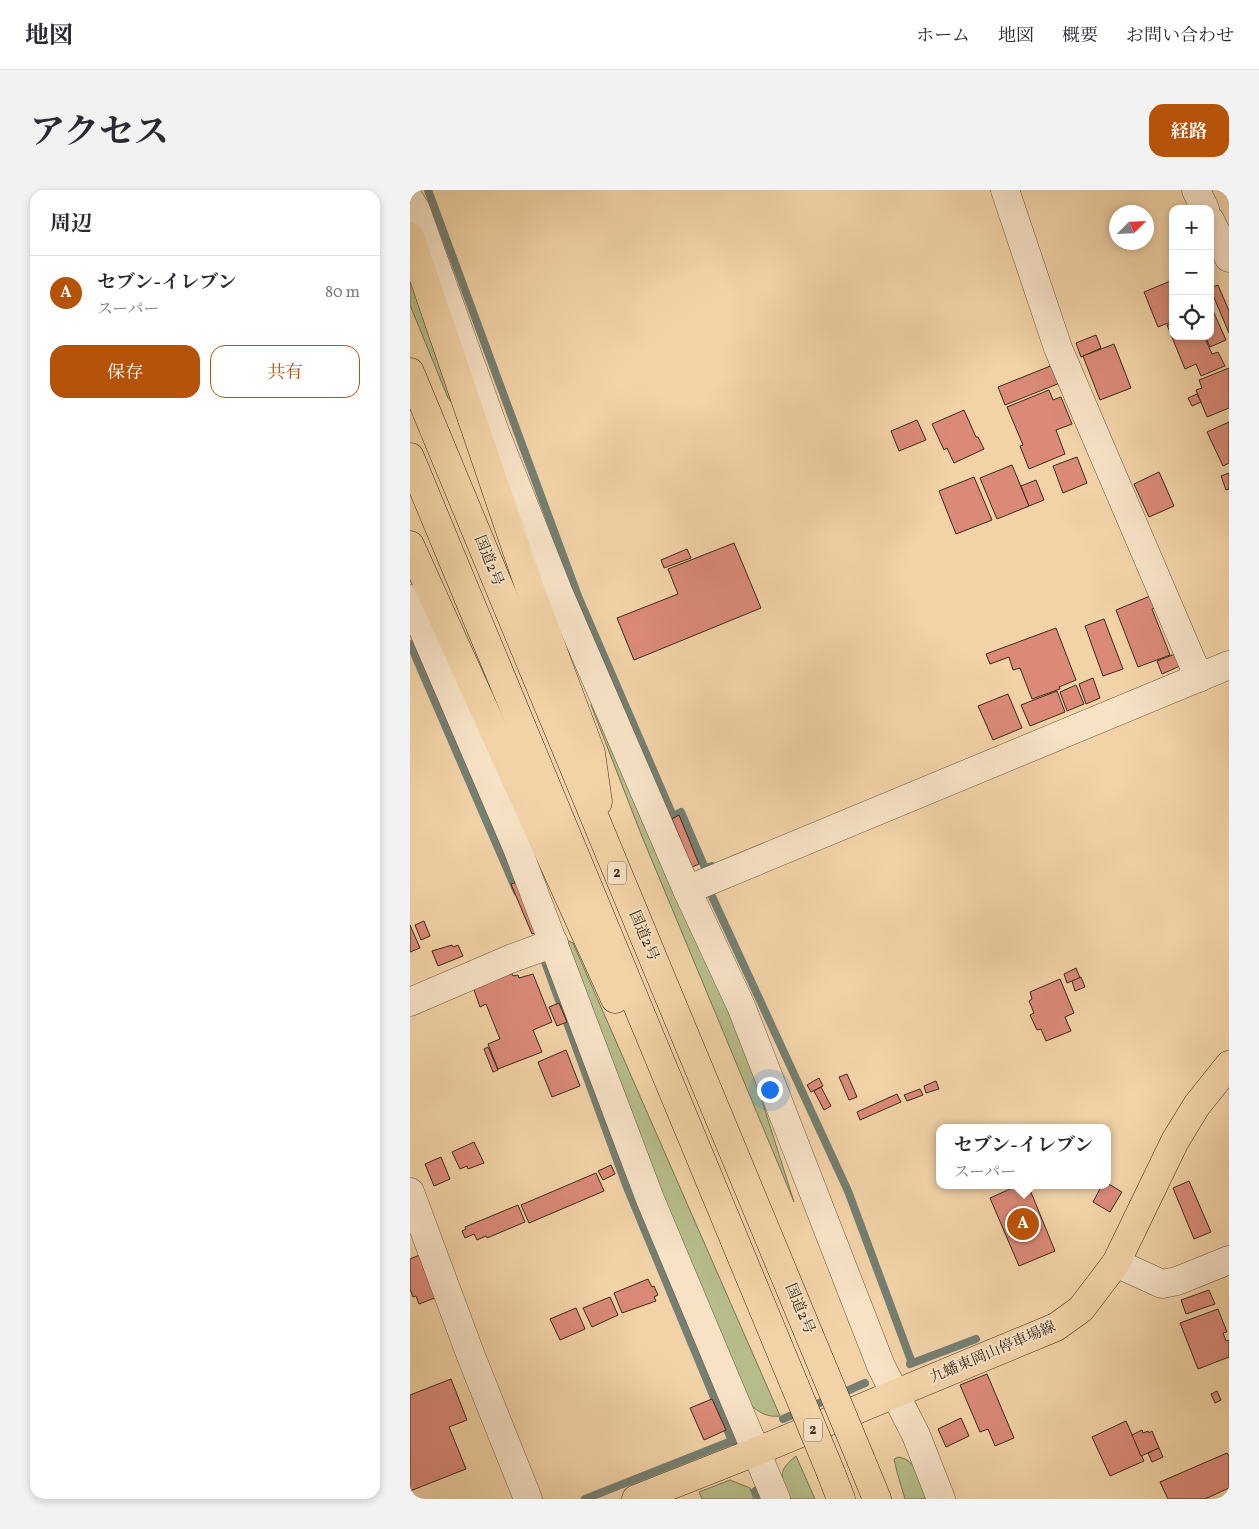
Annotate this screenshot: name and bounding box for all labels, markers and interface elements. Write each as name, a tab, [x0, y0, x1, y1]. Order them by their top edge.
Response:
text: 地図	[25, 20, 73, 54]
text: ホーム	[916, 24, 970, 49]
text: 地図	[998, 24, 1034, 49]
text: 概要	[1062, 24, 1098, 49]
text: お問い合わせ	[1126, 24, 1234, 49]
button: 経路	[1149, 104, 1229, 157]
text: アクセス	[30, 110, 169, 158]
north arrow	[1109, 205, 1154, 250]
map controls	[1169, 205, 1214, 340]
button: +	[1169, 205, 1214, 250]
text: 周辺	[50, 210, 92, 239]
button: −	[1169, 250, 1214, 295]
text: セブン-イレブン	[97, 270, 236, 296]
text: A	[60, 282, 72, 304]
text: 80 m	[325, 282, 360, 304]
button: locate	[1169, 295, 1214, 340]
text: スーパー	[97, 299, 159, 321]
button: 保存	[50, 345, 200, 398]
button: 共有	[210, 345, 360, 398]
street label: 国道2号	[468, 532, 508, 590]
road number: 2	[608, 861, 626, 884]
street label: 国道2号	[623, 907, 663, 965]
your location	[757, 1077, 783, 1103]
popup	[936, 1124, 1111, 1189]
text: セブン-イレブン	[954, 1133, 1093, 1159]
text: スーパー	[954, 1162, 1016, 1184]
pin: A	[1007, 1205, 1039, 1243]
street label: 国道2号	[779, 1280, 819, 1338]
street label: 九蟠東岡山停車場線	[927, 1317, 1059, 1389]
road number: 2	[804, 1418, 822, 1442]

